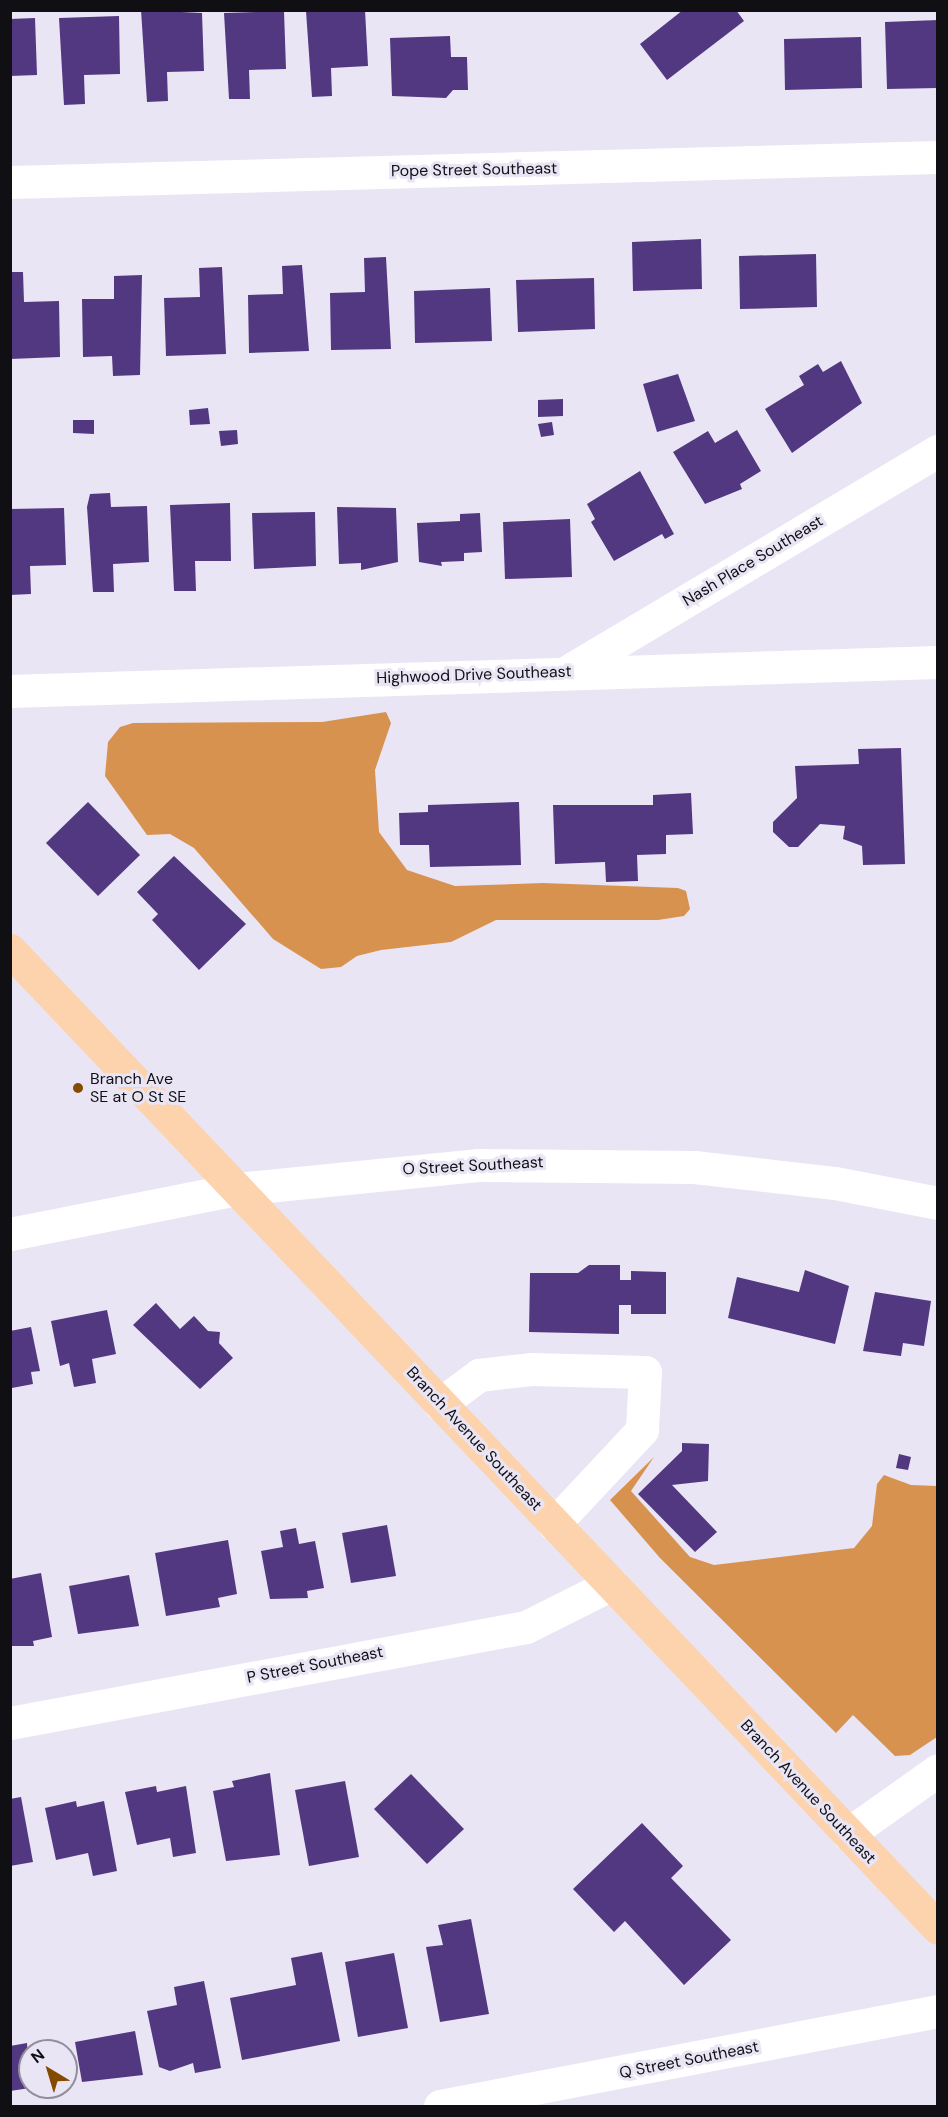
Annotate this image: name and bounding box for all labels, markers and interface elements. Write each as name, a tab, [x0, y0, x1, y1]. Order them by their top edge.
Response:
street label: Pope Street Southeast	[391, 159, 557, 181]
street label: Nash Place Southeast	[679, 511, 827, 611]
street label: Highwood Drive Southeast	[376, 662, 572, 688]
place label: Branch Ave SE at O St SE	[90, 1069, 186, 1107]
marker: Branch Ave SE at O St SE	[71, 1081, 85, 1095]
street label: O Street Southeast	[402, 1153, 544, 1179]
street label: Branch Avenue Southeast	[402, 1363, 546, 1515]
street label: P Street Southeast	[245, 1642, 385, 1688]
street label: Branch Avenue Southeast	[736, 1716, 880, 1868]
street label: Q Street Southeast	[618, 2037, 760, 2083]
north arrow	[18, 2039, 78, 2099]
text: N	[27, 2044, 49, 2068]

